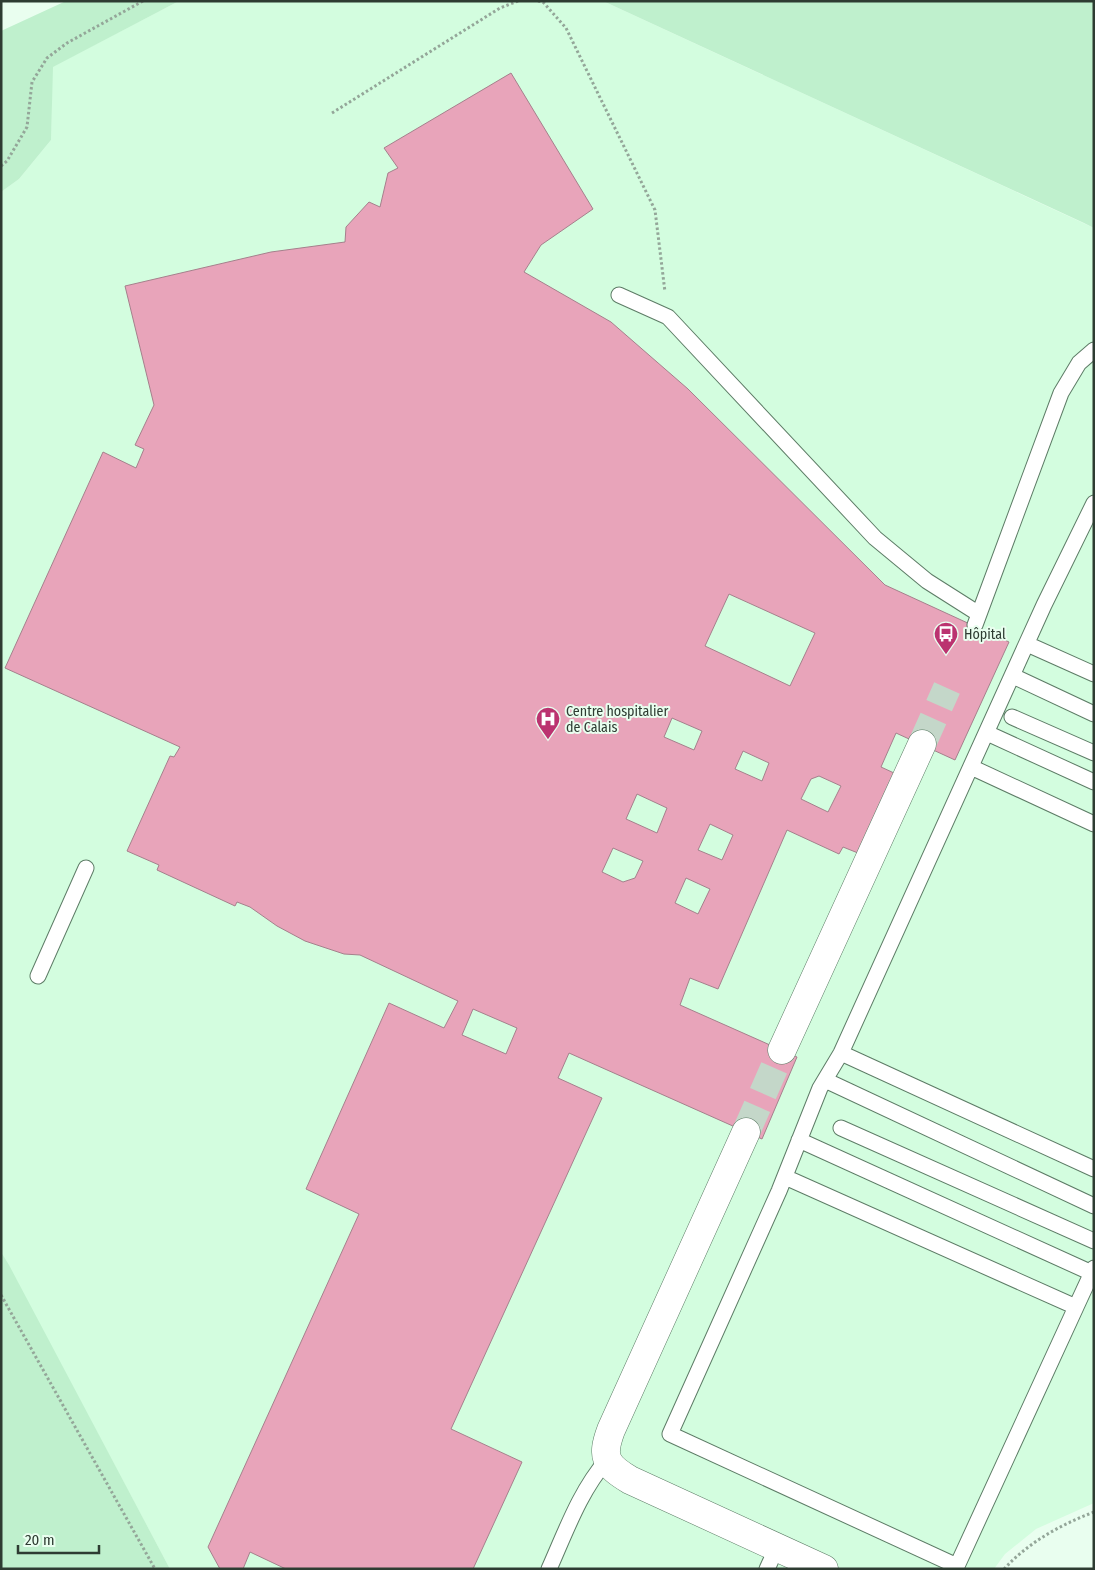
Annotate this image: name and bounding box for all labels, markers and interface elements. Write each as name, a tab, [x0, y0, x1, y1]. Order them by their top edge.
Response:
bus stop icon: Hôpital	[933, 621, 959, 655]
place label: Hôpital	[964, 626, 1006, 643]
place label: Centre hospitalier de Calais	[566, 703, 668, 736]
hospital icon: Centre hospitalier de Calais	[535, 706, 561, 740]
scale bar	[18, 1522, 99, 1554]
text: 20 m	[25, 1531, 55, 1549]

